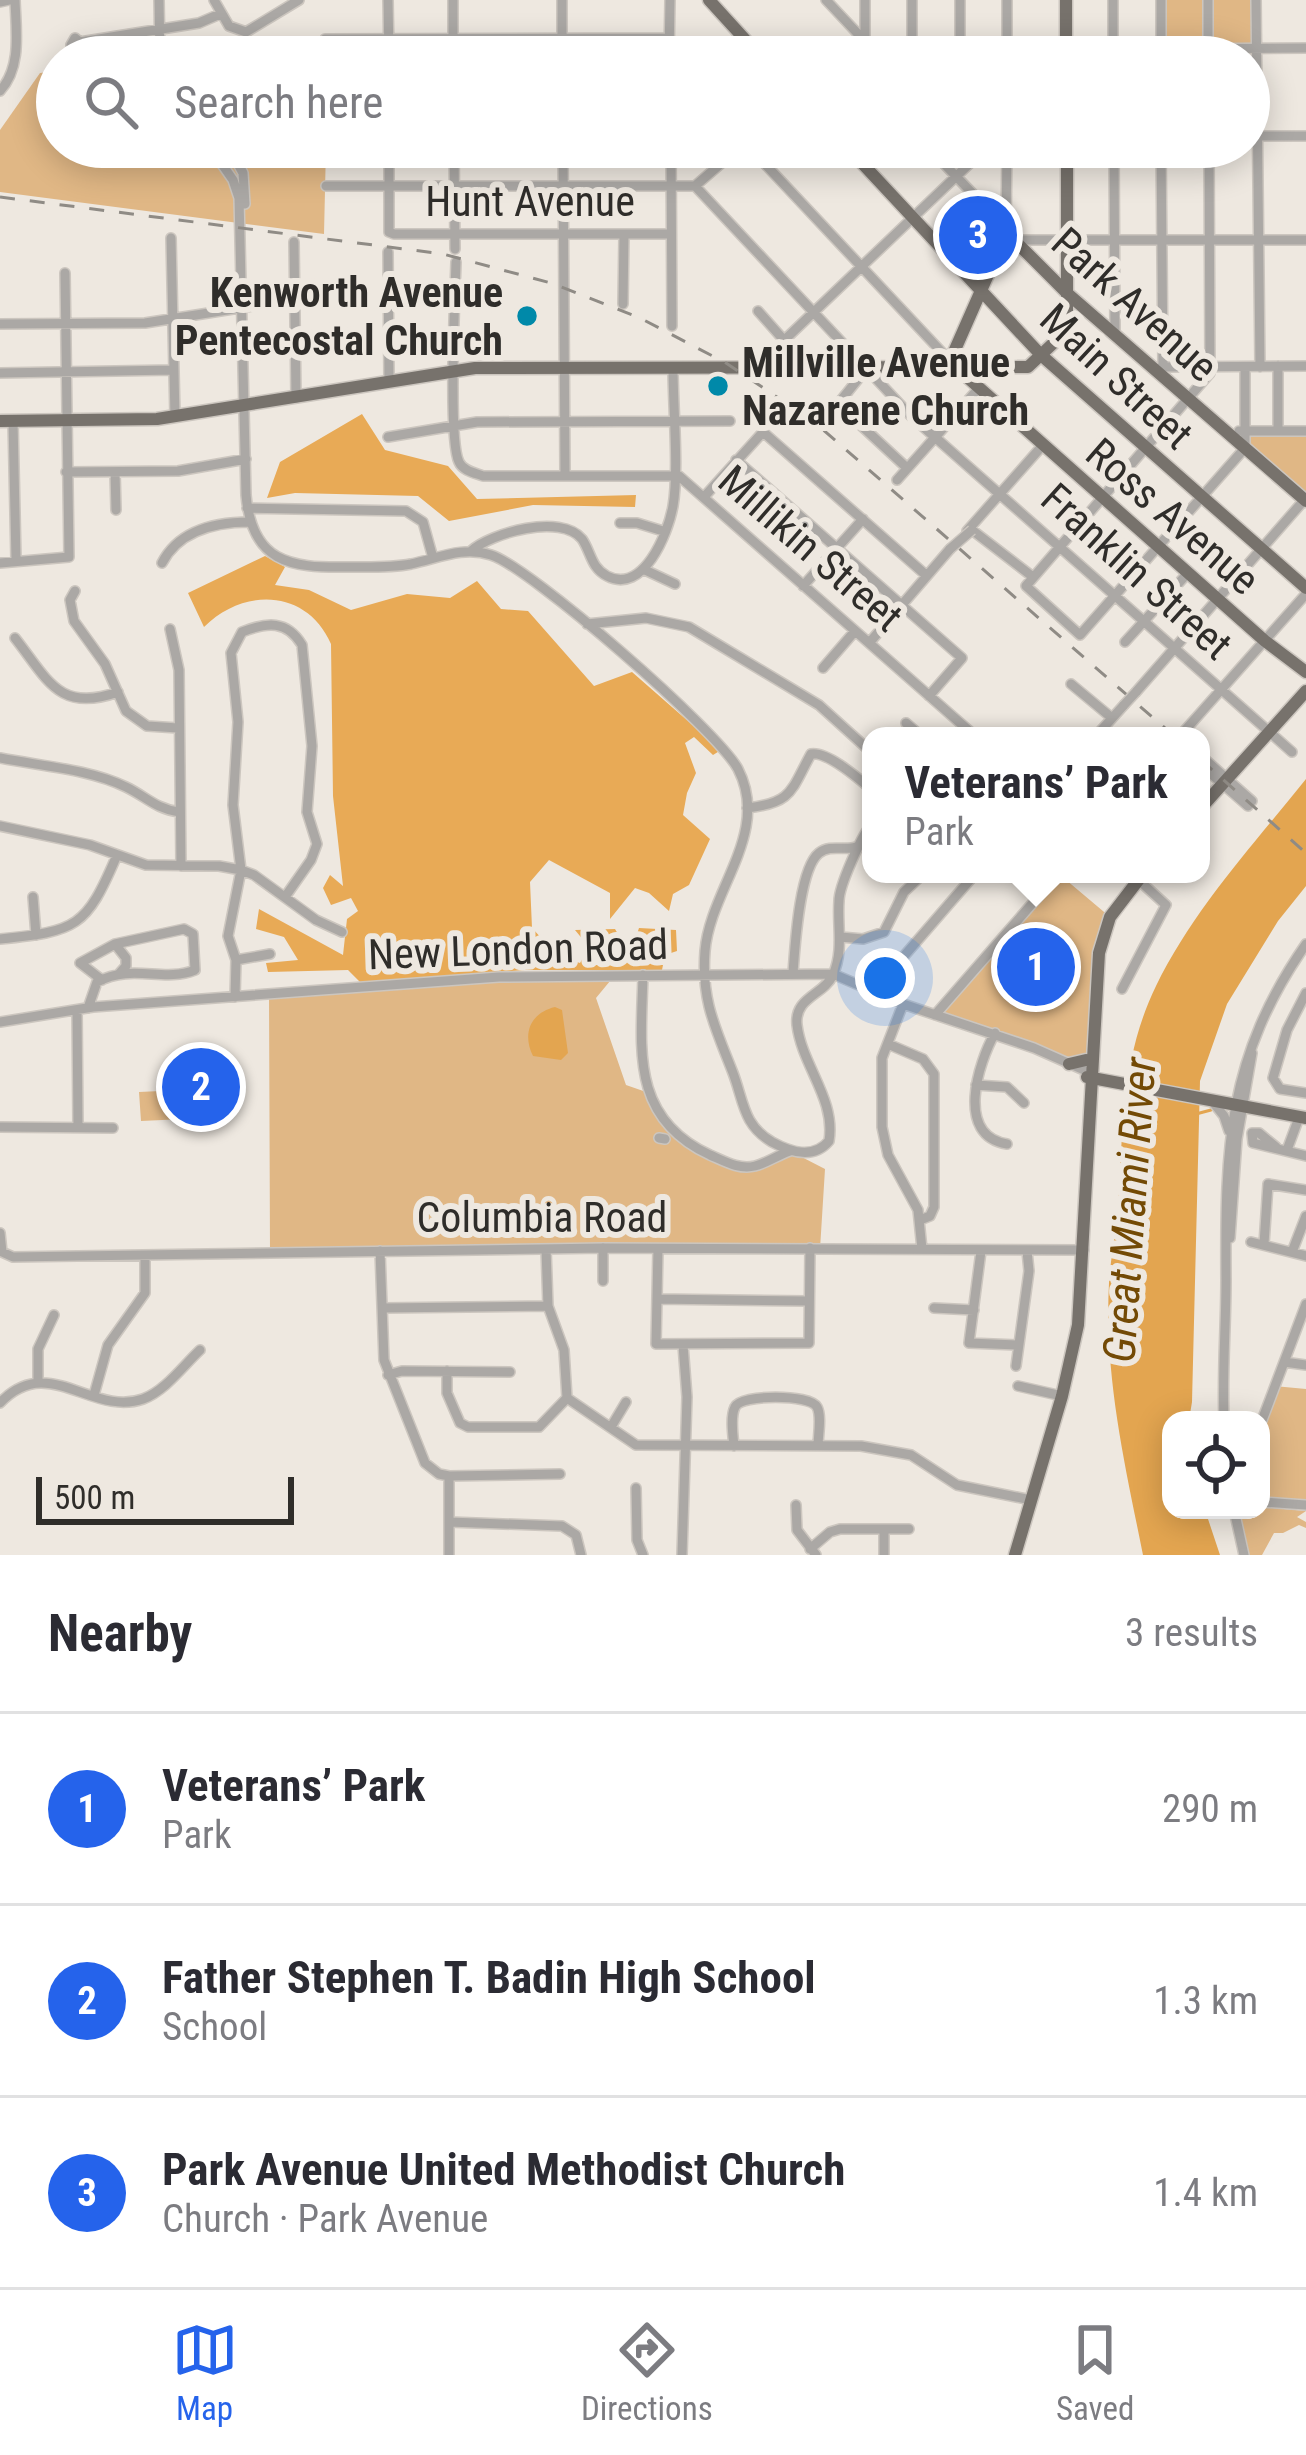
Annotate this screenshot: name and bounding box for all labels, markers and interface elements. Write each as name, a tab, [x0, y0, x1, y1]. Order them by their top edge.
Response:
search box	[36, 36, 1270, 168]
icon: search	[78, 69, 144, 135]
text: Search here	[174, 76, 383, 129]
street label: Hunt Avenue	[425, 177, 635, 226]
pin: 3	[939, 190, 1017, 280]
street label: Park Avenue	[1042, 217, 1227, 391]
place label: Kenworth Avenue Pentecostal Church	[175, 268, 503, 365]
street label: Main Street	[1031, 294, 1203, 459]
marker: Kenworth Avenue Pentecostal Church	[514, 303, 540, 329]
place label: Millville Avenue Nazarene Church	[742, 338, 1029, 435]
marker: Millville Avenue Nazarene Church	[705, 373, 731, 399]
street label: Ross Avenue	[1077, 428, 1269, 604]
street label: Millikin Street	[709, 455, 912, 641]
street label: Franklin Street	[1032, 473, 1242, 669]
popup	[862, 727, 1210, 883]
text: Veterans’ Park	[904, 756, 1168, 809]
text: Park	[904, 809, 974, 855]
street label: New London Road	[367, 920, 669, 979]
pin: 1	[997, 922, 1075, 1012]
your location	[855, 948, 915, 1008]
pin: 2	[162, 1042, 240, 1132]
water label: Great Miami River	[1092, 1054, 1167, 1364]
street label: Columbia Road	[417, 1193, 667, 1242]
map controls	[1162, 1411, 1270, 1519]
button: locate	[1162, 1411, 1270, 1519]
scale bar	[36, 1471, 294, 1524]
text: 500 m	[54, 1478, 135, 1517]
text: Nearby	[48, 1604, 192, 1663]
text: 3 results	[1125, 1610, 1258, 1656]
text: Veterans’ Park	[162, 1759, 425, 1812]
text: 1	[77, 1786, 97, 1832]
text: 290 m	[1162, 1786, 1258, 1832]
text: Park	[162, 1812, 232, 1858]
text: Father Stephen T. Badin High School	[162, 1951, 816, 2004]
text: 2	[77, 1978, 97, 2024]
text: 1.3 km	[1153, 1978, 1258, 2024]
text: School	[162, 2004, 267, 2050]
text: Park Avenue United Methodist Church	[162, 2143, 845, 2196]
text: 3	[77, 2170, 97, 2216]
text: 1.4 km	[1153, 2170, 1258, 2216]
text: Church · Park Avenue	[162, 2196, 488, 2242]
tab: Map	[172, 2317, 238, 2428]
tab: Directions	[581, 2317, 713, 2428]
tab: Saved	[1056, 2317, 1134, 2428]

